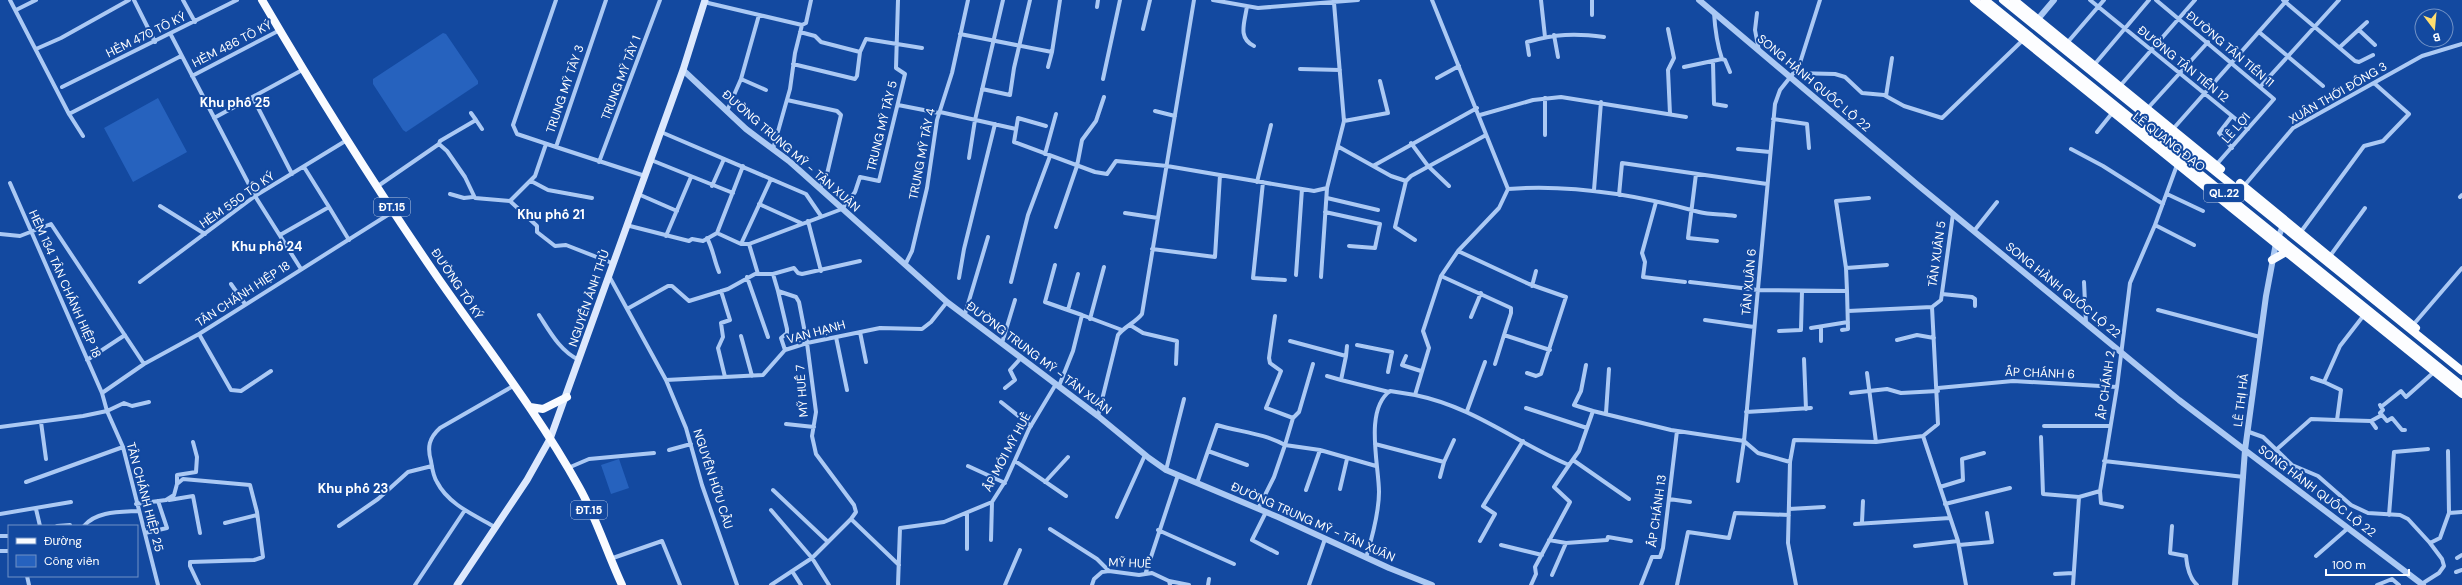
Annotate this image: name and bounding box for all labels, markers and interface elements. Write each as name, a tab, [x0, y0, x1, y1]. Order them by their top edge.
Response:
street label: ĐƯỜNG TÂN TIẾN 11	[2183, 7, 2277, 91]
north arrow	[2414, 8, 2454, 48]
street label: HẺM 470 TÔ KÝ	[103, 9, 189, 61]
street label: HẺM 486 TÔ KÝ	[189, 17, 275, 71]
street label: ĐƯỜNG TÂN TIẾN 12	[2134, 22, 2232, 106]
text: B	[2431, 30, 2442, 45]
street label: SONG HÀNH QUỐC LỘ 22	[1754, 31, 1874, 135]
street label: TRUNG MỸ TÂY 1	[598, 33, 644, 123]
street label: TRUNG MỸ TÂY 3	[542, 43, 588, 135]
street label: XUÂN THỚI ĐÔNG 3	[2286, 58, 2390, 128]
street label: TRUNG MỸ TÂY 5	[863, 79, 901, 173]
street label: ĐƯỜNG TRUNG MỸ - TÂN XUÂN	[719, 87, 863, 215]
district label: Khu phố 25	[200, 94, 270, 111]
street label: TRUNG MỸ TÂY 4	[905, 107, 939, 201]
street label: LÊ QUANG ĐẠO	[2130, 109, 2208, 175]
street label: LÊ LỢI	[2218, 109, 2254, 147]
street label: HẺM 550 TÔ KÝ	[196, 168, 278, 232]
road number: QL.22	[2204, 184, 2244, 202]
road number: ĐT.15	[374, 198, 410, 216]
district label: Khu phố 21	[517, 206, 585, 223]
street label: HẺM 134 TÂN CHÁNH HIỆP 18	[25, 207, 105, 361]
street label: TÂN XUÂN 5	[1924, 220, 1950, 288]
district label: Khu phố 24	[232, 238, 302, 255]
street label: SONG HÀNH QUỐC LỘ 22	[2002, 239, 2124, 341]
street label: ĐƯỜNG TÔ KÝ	[427, 245, 487, 323]
street label: NGUYỄN ẢNH THỦ	[565, 247, 613, 349]
street label: TÂN XUÂN 6	[1738, 248, 1760, 316]
street label: TÂN CHÁNH HIỆP 18	[193, 257, 293, 331]
street label: ĐƯỜNG TRUNG MỸ - TÂN XUÂN	[963, 298, 1115, 418]
street label: VẠN HẠNH	[785, 316, 847, 348]
street label: ẤP CHÁNH 2	[2093, 349, 2119, 420]
street label: MỸ HUẾ 7	[792, 364, 812, 418]
street label: ẤP CHÁNH 6	[2005, 364, 2075, 382]
street label: LÊ THỊ HÀ	[2230, 372, 2252, 428]
street label: ẤP MỚI MỸ HUỀ	[979, 409, 1035, 494]
street label: NGUYỄN HỮU CẦU	[689, 427, 737, 531]
street label: TÂN CHÁNH HIỆP 25	[123, 440, 167, 554]
street label: SONG HÀNH QUỐC LỘ 22	[2255, 441, 2379, 541]
street label: ẤP CHÁNH 13	[1644, 474, 1670, 548]
street label: ĐƯỜNG TRUNG MỸ - TÂN XUÂN	[1228, 478, 1398, 566]
district label: Khu phố 23	[318, 480, 388, 497]
road number: ĐT.15	[571, 501, 607, 519]
legend	[8, 525, 138, 577]
text: Đường	[44, 533, 82, 549]
scale bar	[2326, 551, 2409, 577]
text: Công viên	[44, 553, 100, 569]
street label: MỸ HUỀ	[1108, 554, 1152, 572]
text: 100 m	[2332, 557, 2366, 573]

